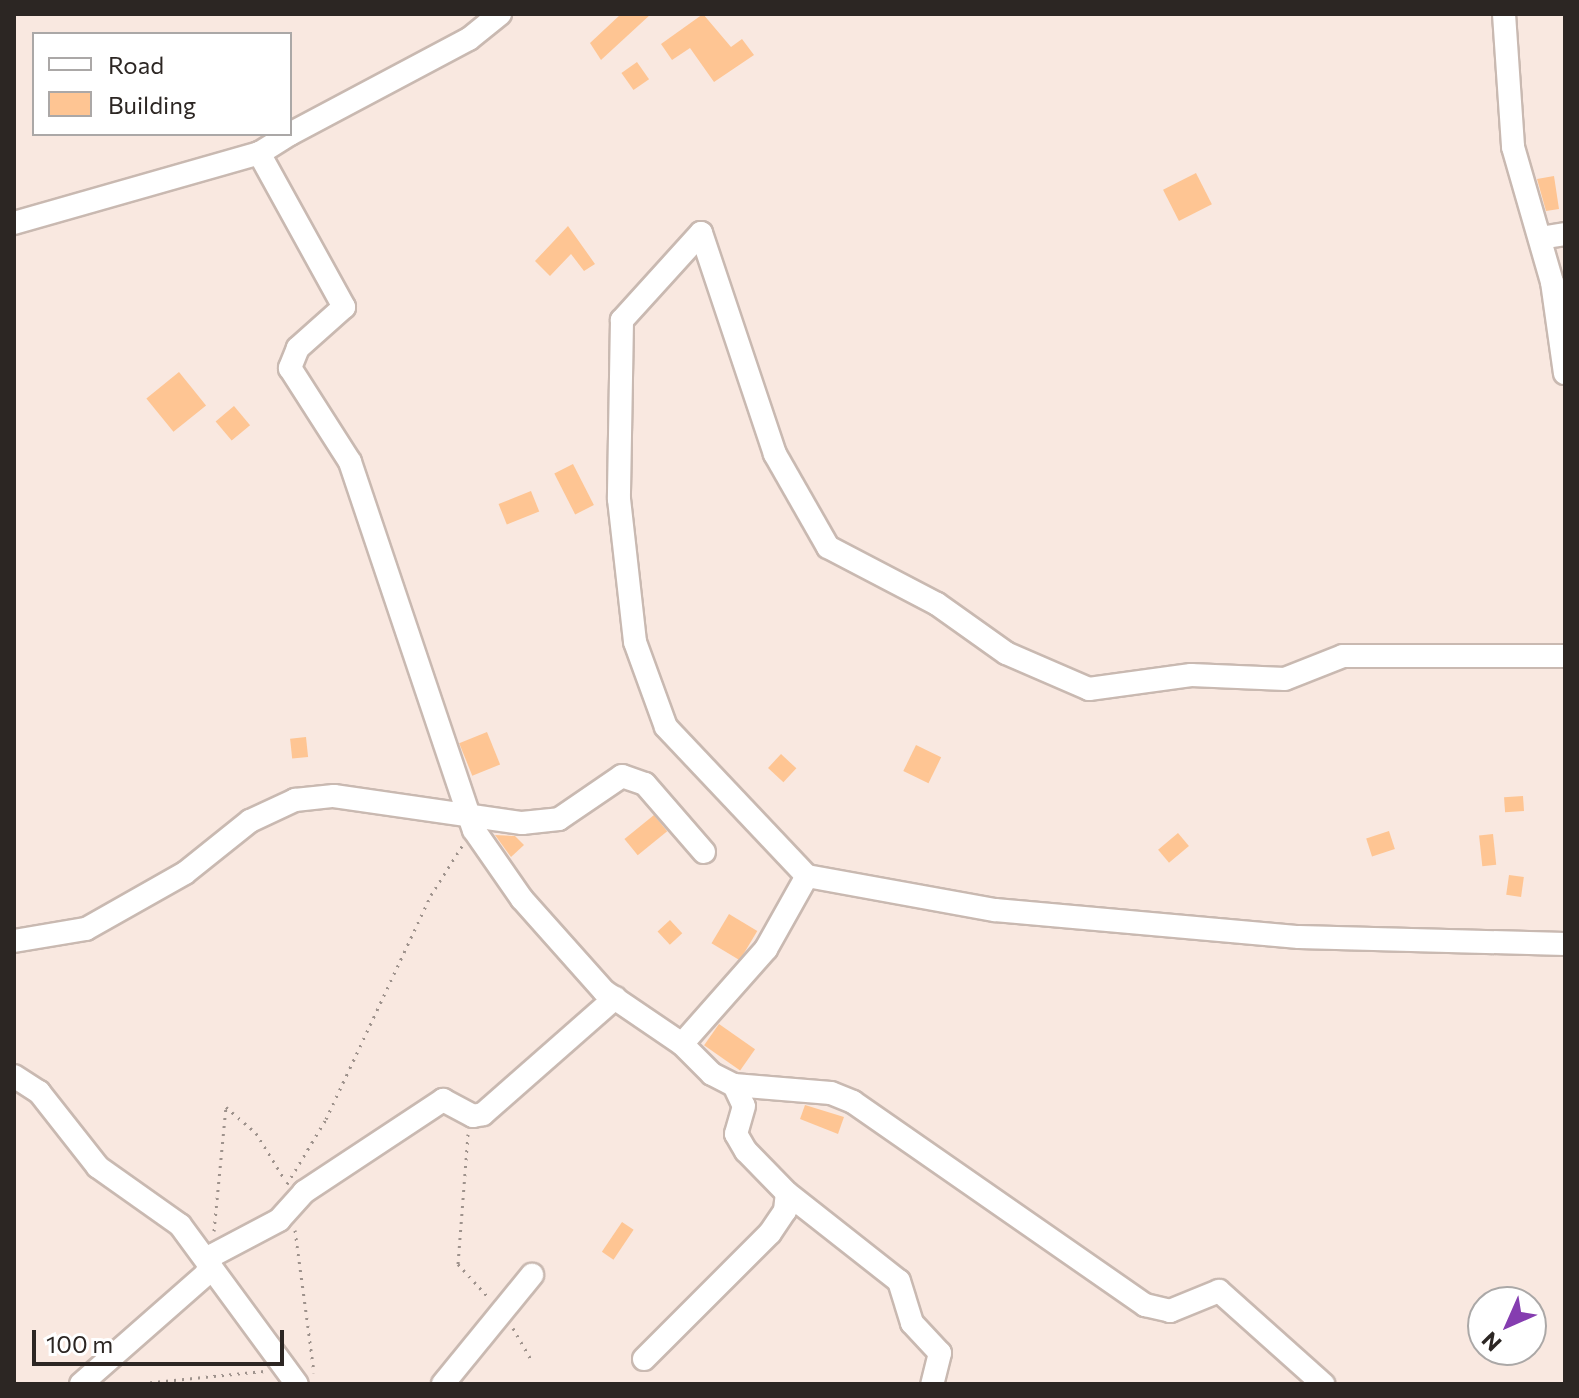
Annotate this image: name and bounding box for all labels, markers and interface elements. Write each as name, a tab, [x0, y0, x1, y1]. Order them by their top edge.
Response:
legend	[32, 32, 292, 136]
text: Road	[108, 50, 164, 79]
text: Building	[108, 90, 196, 119]
north arrow	[1467, 1286, 1547, 1366]
scale bar	[36, 1314, 288, 1364]
text: N	[1476, 1327, 1506, 1357]
text: 100 m	[46, 1329, 113, 1358]

